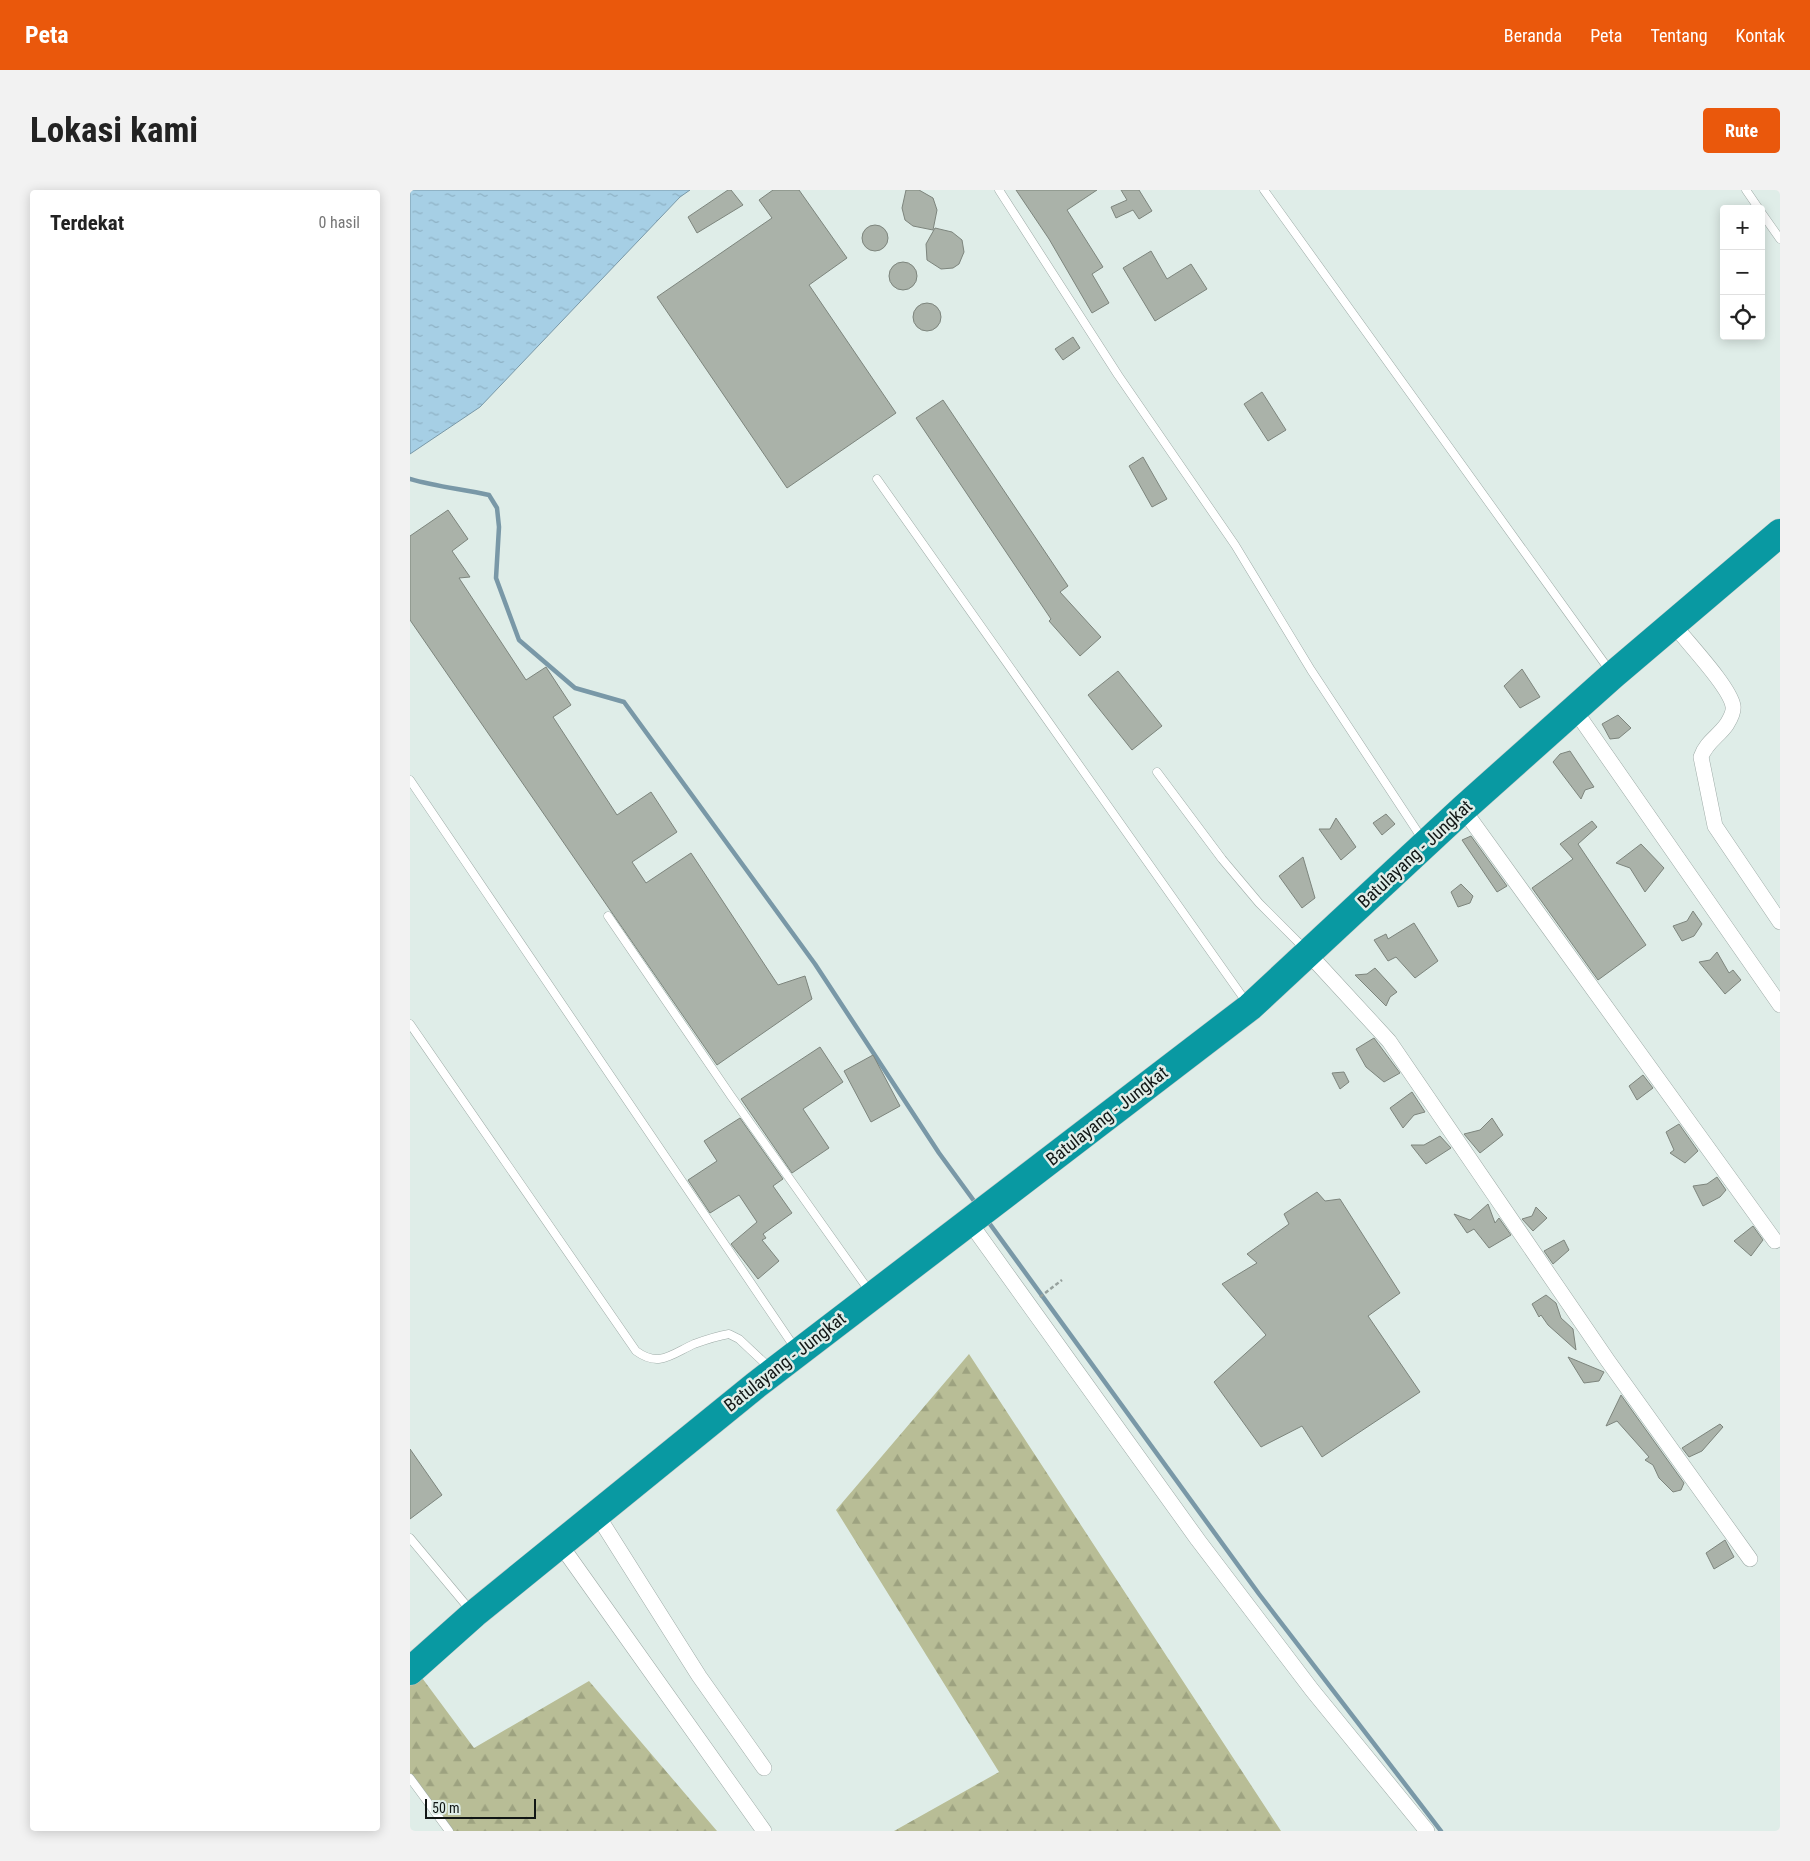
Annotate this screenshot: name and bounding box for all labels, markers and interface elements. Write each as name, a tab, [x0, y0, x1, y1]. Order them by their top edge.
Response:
text: Peta	[25, 21, 69, 49]
text: Beranda	[1504, 25, 1562, 46]
text: Peta	[1590, 25, 1622, 46]
text: Tentang	[1650, 25, 1708, 46]
text: Kontak	[1736, 25, 1785, 46]
button: Rute	[1703, 108, 1780, 153]
text: Lokasi kami	[30, 110, 198, 151]
map controls	[1720, 205, 1765, 340]
button: +	[1720, 205, 1765, 250]
text: Terdekat	[50, 211, 124, 235]
text: 0 hasil	[318, 213, 360, 232]
button: −	[1720, 250, 1765, 295]
button: locate	[1720, 295, 1765, 340]
street label: Batulayang - Jungkat	[1353, 795, 1476, 912]
street label: Batulayang - Jungkat	[1042, 1062, 1172, 1170]
street label: Batulayang - Jungkat	[720, 1308, 850, 1416]
scale bar	[425, 1796, 536, 1819]
text: 50 m	[432, 1800, 460, 1816]

